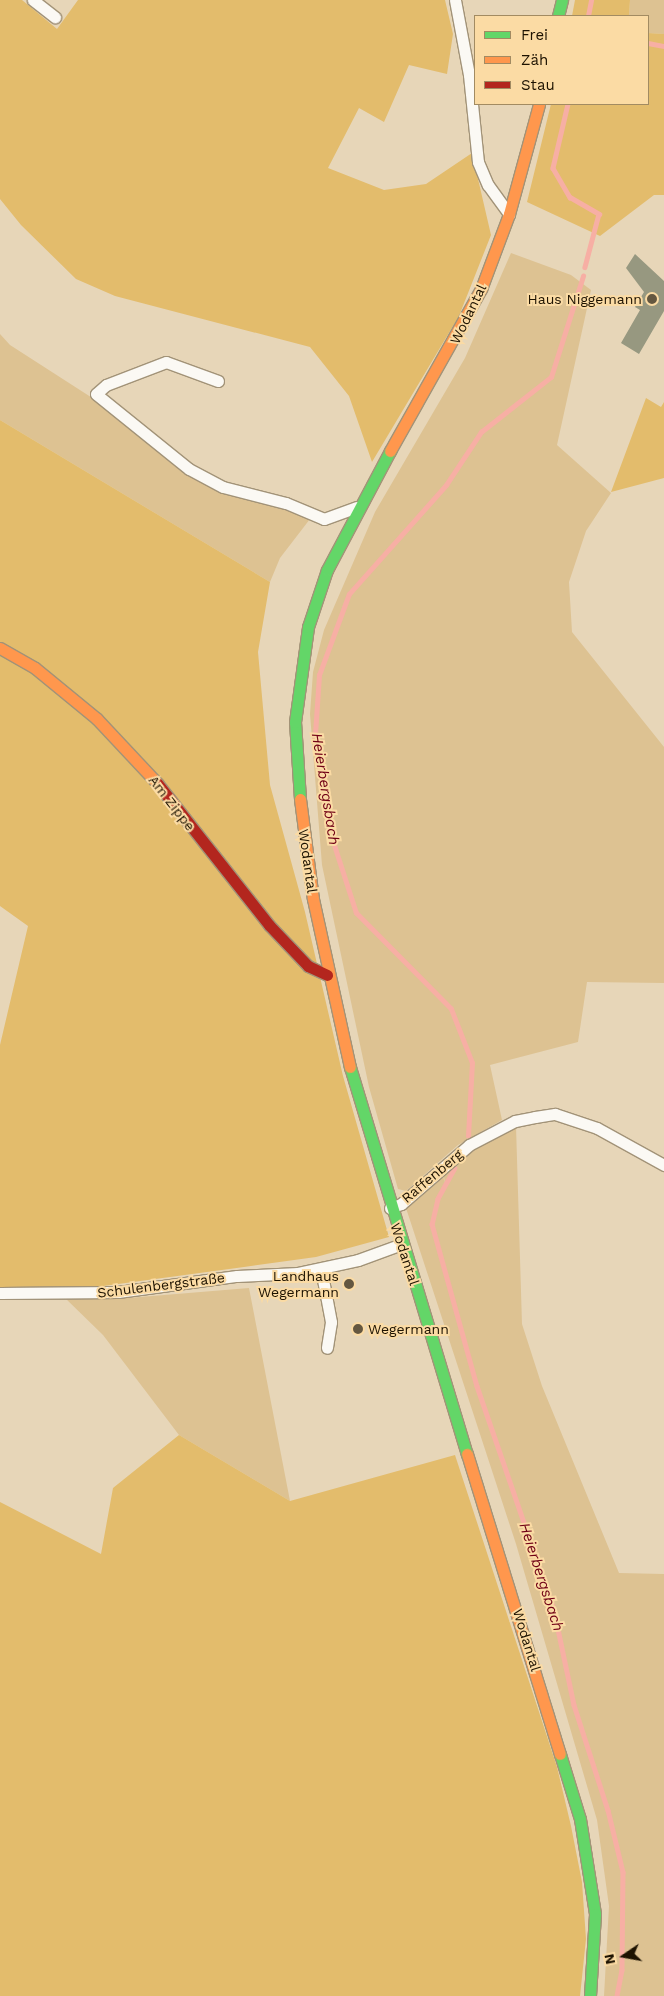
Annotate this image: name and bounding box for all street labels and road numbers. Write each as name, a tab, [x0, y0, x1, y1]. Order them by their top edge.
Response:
street label: Wodantal	[446, 281, 490, 347]
street label: Am Zippe	[145, 772, 199, 834]
street label: Wodantal	[295, 828, 321, 894]
street label: Raffenberg	[398, 1146, 466, 1206]
street label: Wodantal	[387, 1221, 423, 1287]
street label: Schulenbergstraße	[96, 1269, 226, 1301]
street label: Wodantal	[510, 1607, 544, 1673]

